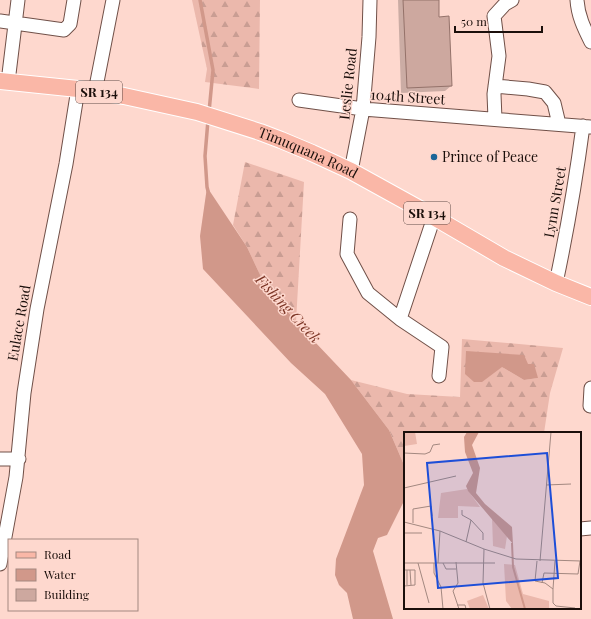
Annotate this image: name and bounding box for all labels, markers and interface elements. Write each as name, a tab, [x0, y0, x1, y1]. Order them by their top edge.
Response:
scale bar	[455, 8, 542, 34]
text: 50 m	[461, 13, 487, 29]
street label: Leslie Road	[334, 47, 361, 121]
road number: SR 134	[76, 81, 122, 103]
street label: 104th Street	[370, 84, 447, 109]
street label: Timuquana Road	[256, 122, 362, 182]
place label: Prince of Peace	[442, 147, 538, 166]
marker: Prince of Peace	[429, 152, 439, 162]
street label: Lynn Street	[539, 164, 570, 239]
road number: SR 134	[404, 202, 450, 224]
water label: Fishing Creek	[251, 269, 326, 347]
street label: Eulace Road	[2, 283, 35, 362]
inset map	[404, 432, 581, 609]
legend	[8, 539, 138, 611]
text: Road	[44, 546, 71, 562]
text: Water	[43, 566, 77, 582]
text: Building	[44, 586, 90, 602]

